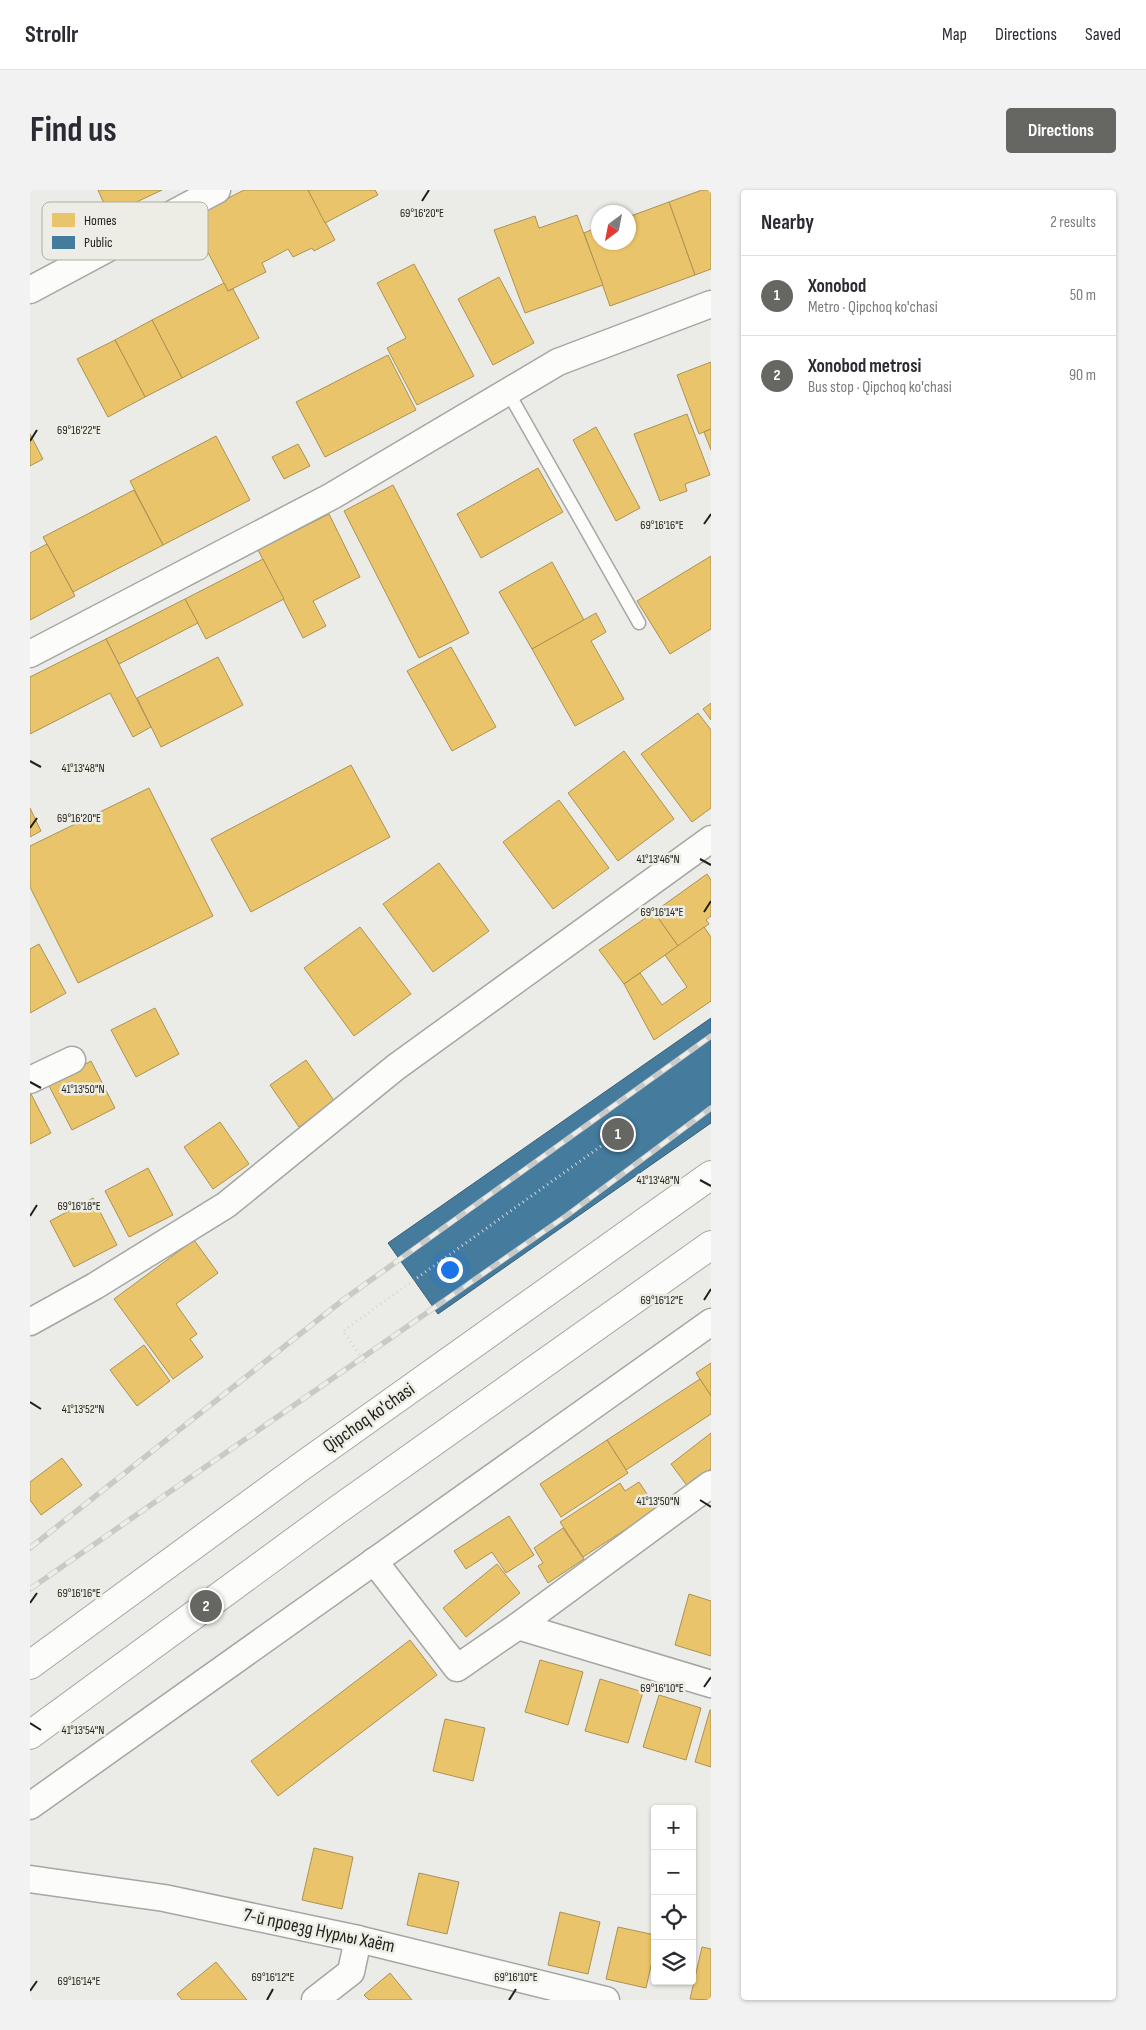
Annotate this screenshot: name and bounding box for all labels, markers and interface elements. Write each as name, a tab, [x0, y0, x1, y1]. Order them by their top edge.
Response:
text: Strollr	[25, 20, 79, 49]
text: Map	[942, 24, 967, 45]
text: Directions	[995, 24, 1057, 45]
text: Saved	[1085, 24, 1121, 45]
button: Directions	[1006, 108, 1116, 153]
text: Find us	[30, 109, 117, 152]
legend	[42, 202, 208, 260]
north arrow	[591, 205, 636, 250]
text: 69°16'20"E	[400, 206, 444, 221]
text: Nearby	[761, 210, 814, 235]
text: Homes	[84, 212, 117, 229]
text: 2 results	[1050, 213, 1096, 232]
text: Public	[84, 234, 113, 251]
text: Xonobod	[808, 275, 866, 298]
text: 1	[774, 286, 780, 305]
text: 50 m	[1070, 286, 1096, 305]
text: Metro · Qipchoq ko'chasi	[808, 298, 938, 317]
text: Xonobod metrosi	[808, 355, 921, 378]
text: 2	[773, 366, 781, 385]
text: 90 m	[1069, 366, 1096, 385]
text: Bus stop · Qipchoq ko'chasi	[808, 378, 952, 397]
text: 69°16'22"E	[57, 423, 101, 438]
text: 69°16'16"E	[640, 518, 684, 533]
text: 41°13'48"N	[61, 761, 105, 776]
text: 69°16'20"E	[57, 811, 101, 826]
text: 41°13'46"N	[636, 852, 680, 867]
text: 69°16'14"E	[640, 905, 684, 920]
text: 41°13'50"N	[61, 1082, 105, 1097]
pin: 1	[602, 1115, 634, 1153]
text: 41°13'48"N	[636, 1173, 680, 1188]
text: 69°16'18"E	[57, 1199, 101, 1214]
your location	[437, 1257, 463, 1283]
text: 69°16'12"E	[640, 1293, 684, 1308]
street label: Qipchoq ko'chasi	[319, 1378, 419, 1458]
text: 41°13'52"N	[62, 1402, 104, 1417]
text: 41°13'50"N	[636, 1494, 680, 1509]
text: 69°16'16"E	[57, 1586, 101, 1601]
pin: 2	[190, 1587, 222, 1625]
text: 69°16'10"E	[640, 1681, 684, 1696]
text: 41°13'54"N	[62, 1723, 104, 1738]
map controls	[651, 1805, 696, 1985]
button: +	[651, 1805, 696, 1850]
button: −	[651, 1850, 696, 1895]
button: locate	[651, 1895, 696, 1940]
street label: 7-й проезд Нурлы Хаёт	[241, 1904, 397, 1958]
button: layers	[651, 1940, 696, 1985]
text: 69°16'12"E	[251, 1970, 295, 1985]
text: 69°16'10"E	[494, 1970, 538, 1985]
text: 69°16'14"E	[57, 1974, 101, 1989]

